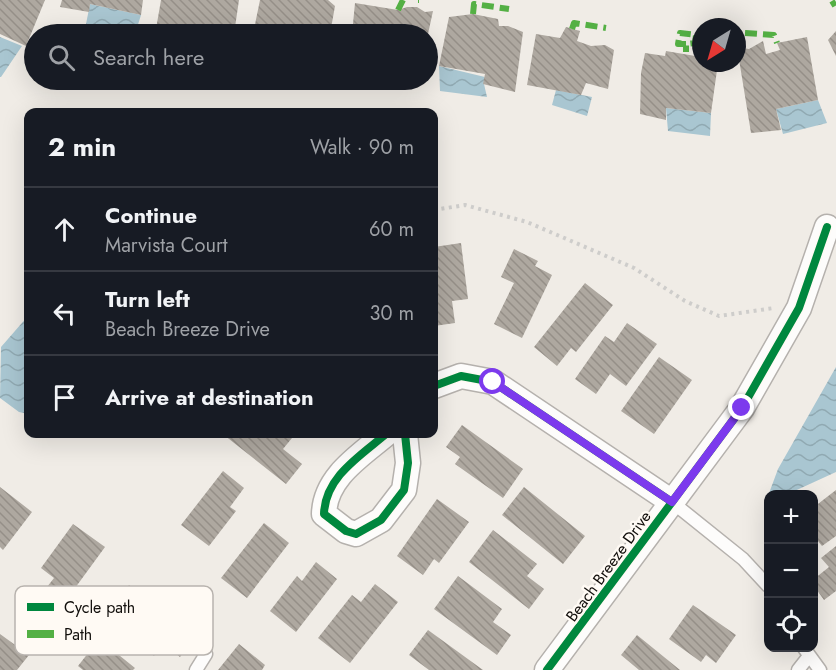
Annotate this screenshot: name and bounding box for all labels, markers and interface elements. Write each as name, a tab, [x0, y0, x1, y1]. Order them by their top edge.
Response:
north arrow	[692, 18, 746, 72]
search box	[24, 24, 438, 90]
icon: search	[45, 41, 78, 74]
text: Search here	[93, 41, 204, 73]
text: 2 min	[48, 128, 116, 166]
text: Walk · 90 m	[310, 133, 414, 162]
text: Continue	[105, 199, 197, 231]
icon: ahead	[48, 213, 81, 246]
text: 60 m	[369, 215, 414, 244]
text: Marvista Court	[105, 231, 228, 260]
text: Turn left	[105, 283, 190, 315]
icon: left	[48, 297, 81, 330]
text: 30 m	[369, 299, 414, 328]
text: Beach Breeze Drive	[105, 315, 270, 344]
route start	[479, 368, 505, 394]
icon: arrive	[48, 381, 81, 414]
text: Arrive at destination	[105, 381, 314, 413]
route end	[728, 394, 754, 420]
map controls	[764, 490, 818, 652]
button: +	[764, 490, 818, 544]
street label: Beach Breeze Drive	[560, 506, 656, 626]
button: −	[764, 544, 818, 598]
legend	[15, 586, 213, 655]
text: Cycle path	[64, 596, 135, 619]
button: locate	[764, 598, 818, 652]
text: Path	[64, 623, 92, 646]

